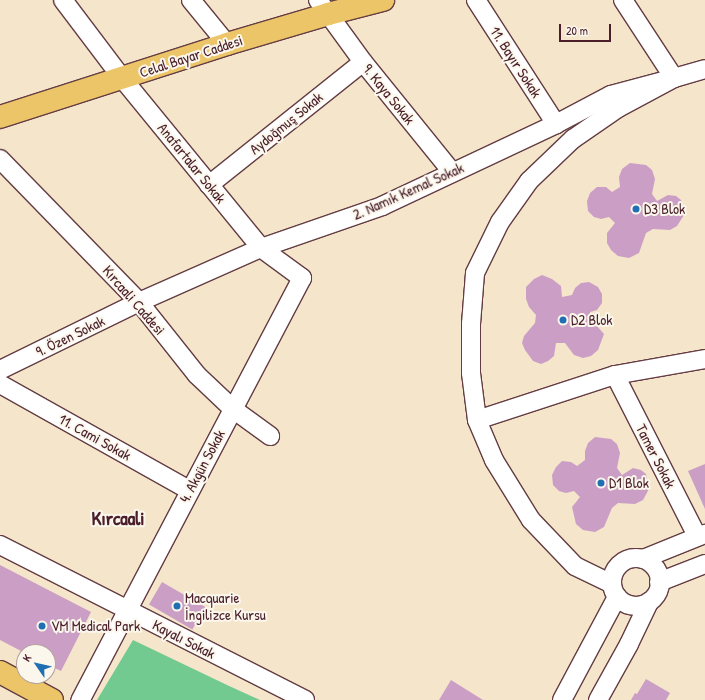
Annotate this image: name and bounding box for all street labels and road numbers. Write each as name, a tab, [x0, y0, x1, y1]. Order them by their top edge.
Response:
street label: 11. Bayır Sokak	[486, 23, 546, 101]
street label: Celal Bayar Caddesi	[137, 31, 245, 81]
street label: 9. Kaya Sokak	[359, 60, 419, 128]
street label: Aydoğmuş Sokak	[246, 88, 326, 158]
street label: Anafartalar Sokak	[154, 119, 230, 207]
street label: 2. Namık Kemal Sokak	[350, 159, 466, 223]
street label: Kırcaali Caddesi	[99, 262, 169, 338]
street label: 9. Özen Sokak	[33, 312, 107, 360]
street label: 11. Cami Sokak	[56, 410, 134, 464]
street label: Tamer Sokak	[632, 421, 680, 491]
street label: 4. Akgün Sokak	[175, 426, 229, 506]
street label: Kayalı Sokak	[150, 616, 218, 662]

